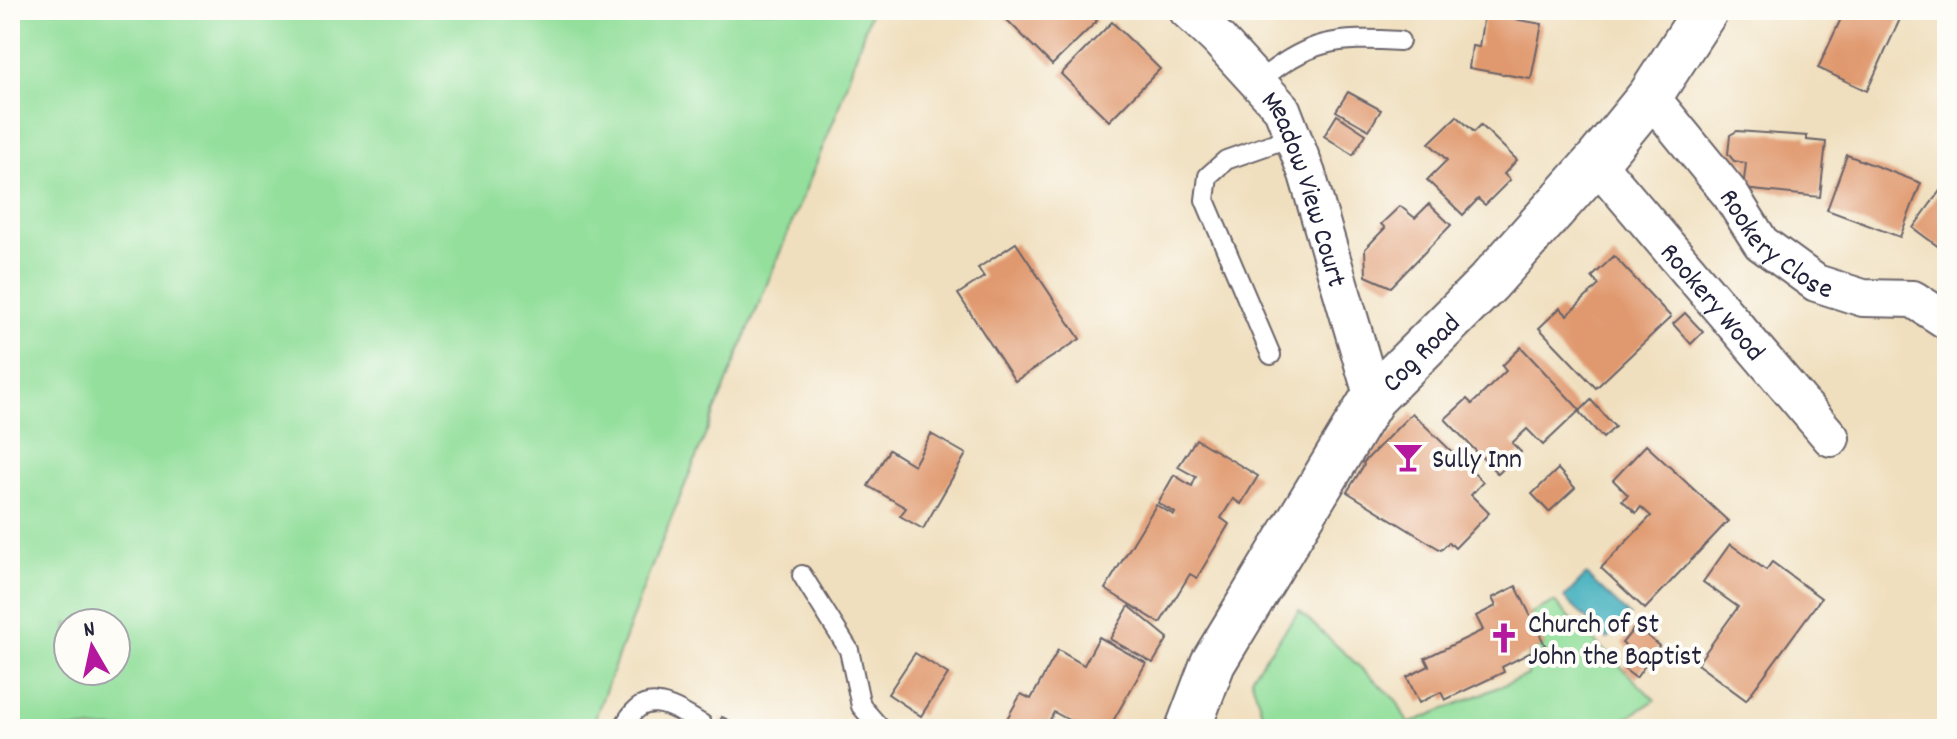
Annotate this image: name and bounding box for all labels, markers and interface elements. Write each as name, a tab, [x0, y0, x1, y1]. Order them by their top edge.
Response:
street label: Meadow View Court	[1250, 84, 1354, 293]
street label: Rookery Close	[1707, 182, 1837, 312]
street label: Rookery Wood	[1648, 236, 1772, 372]
street label: Cog Road	[1375, 306, 1472, 404]
bar icon: Sully Inn	[1391, 440, 1425, 474]
place label: Sully Inn	[1432, 442, 1522, 482]
north arrow	[52, 607, 132, 687]
place label: Church of St John the Baptist	[1528, 607, 1702, 679]
text: N	[82, 615, 97, 647]
church icon: Church of St John the Baptist	[1487, 621, 1521, 655]

